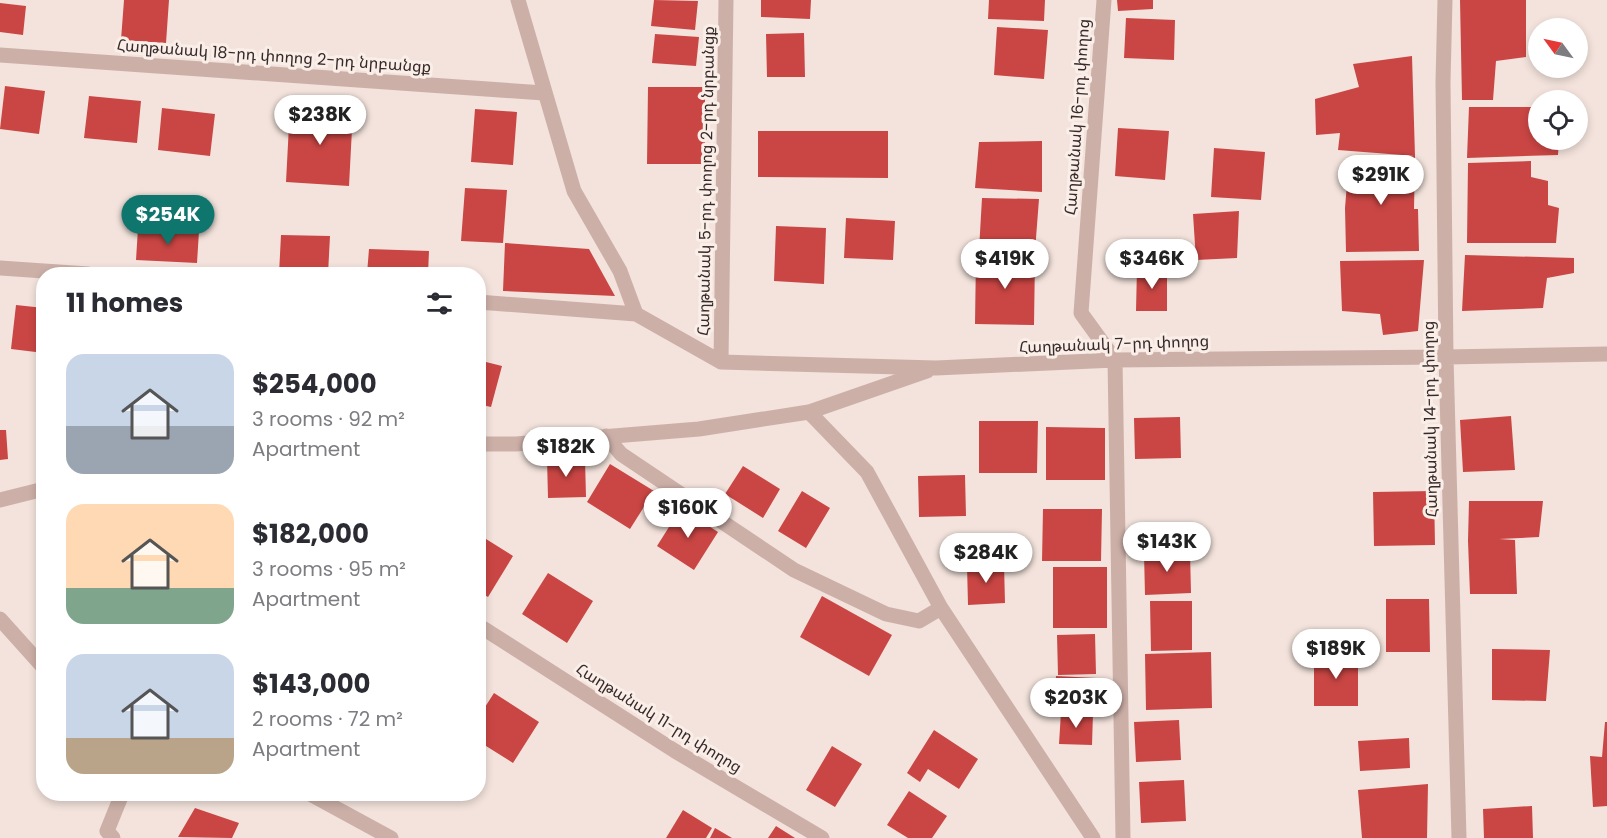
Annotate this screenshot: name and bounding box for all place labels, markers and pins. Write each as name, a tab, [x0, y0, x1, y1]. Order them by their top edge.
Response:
pin: $238K	[278, 95, 362, 146]
pin: $291K	[1339, 155, 1423, 206]
pin: $254K	[126, 195, 210, 246]
pin: $419K	[963, 239, 1047, 290]
pin: $346K	[1110, 239, 1194, 290]
pin: $182K	[524, 427, 608, 478]
pin: $160K	[646, 488, 730, 539]
pin: $143K	[1125, 522, 1209, 573]
pin: $284K	[944, 533, 1028, 584]
pin: $189K	[1294, 629, 1378, 680]
pin: $203K	[1034, 678, 1118, 729]

